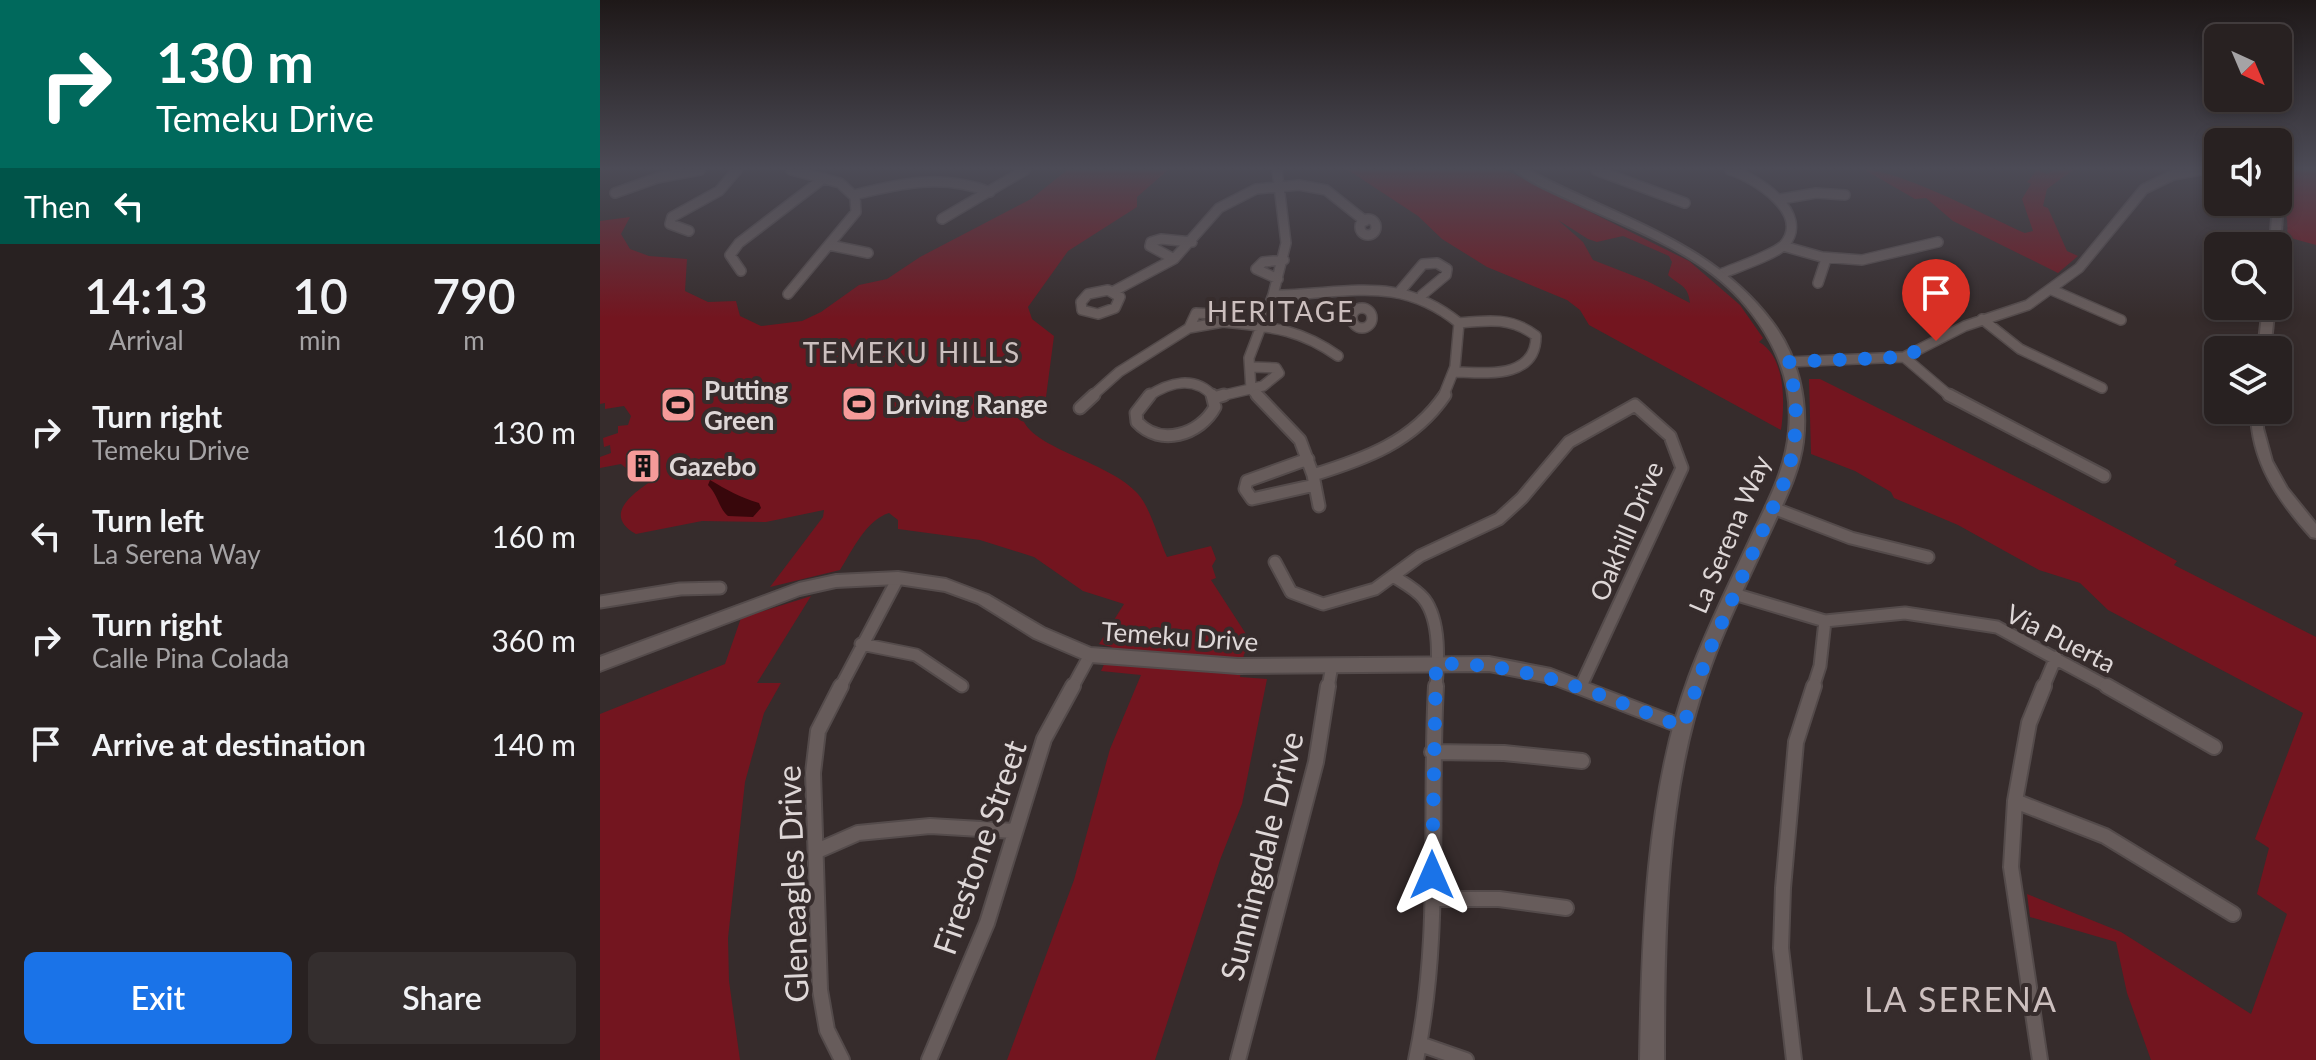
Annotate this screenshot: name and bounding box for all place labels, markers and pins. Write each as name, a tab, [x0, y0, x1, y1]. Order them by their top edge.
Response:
pin	[1902, 259, 1970, 341]
place label: Putting Green	[704, 374, 788, 436]
sports icon: Driving Range	[840, 385, 878, 423]
sports icon: Putting Green	[659, 386, 697, 424]
place label: Driving Range	[885, 388, 1048, 420]
building icon: Gazebo	[624, 447, 662, 485]
place label: Gazebo	[669, 450, 756, 482]

